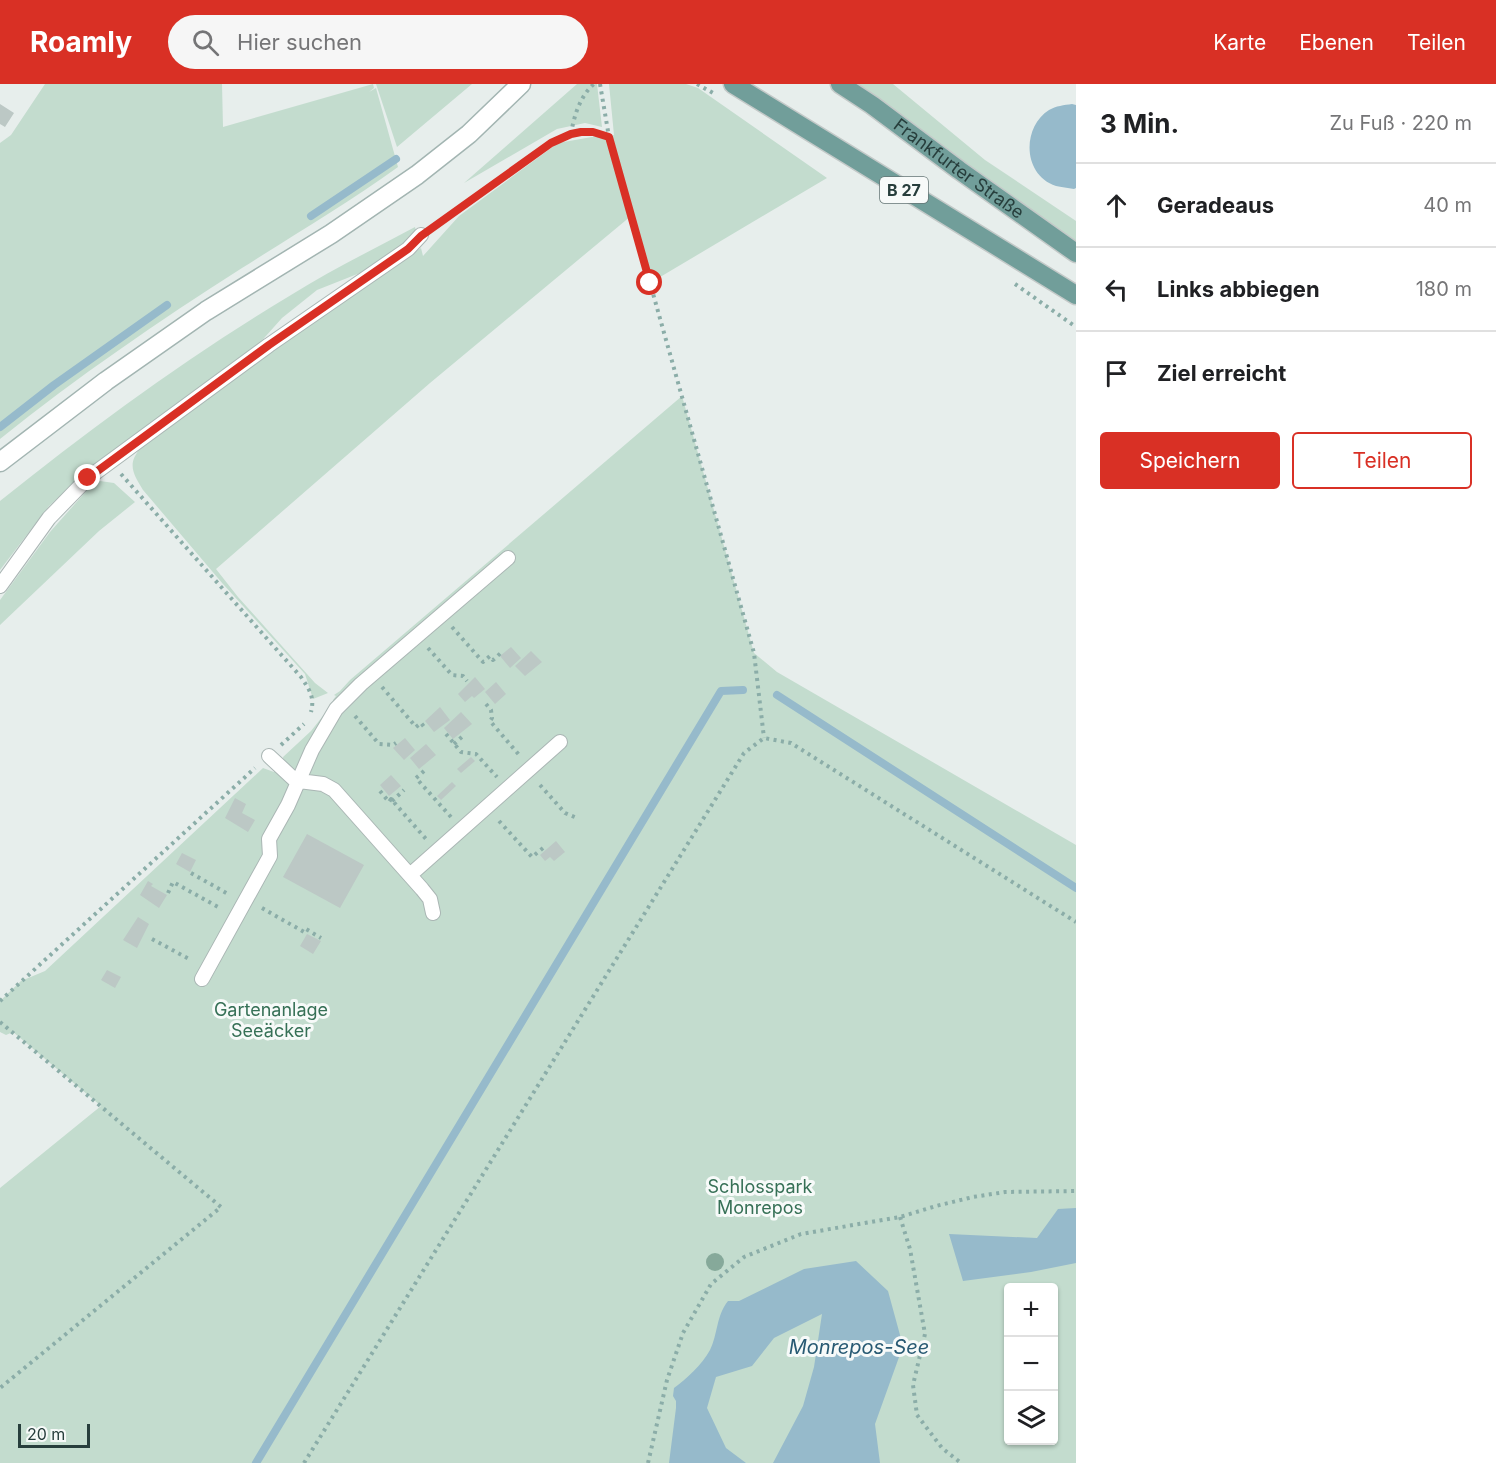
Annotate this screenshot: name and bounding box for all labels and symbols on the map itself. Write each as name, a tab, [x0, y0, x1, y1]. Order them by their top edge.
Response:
street label: Frankfurter Straße	[890, 114, 1028, 223]
road number: B 27	[880, 177, 928, 203]
route start	[636, 269, 662, 295]
route end	[74, 464, 100, 490]
park label: Gartenanlage Seeäcker	[214, 999, 328, 1041]
park label: Schlosspark Monrepos	[708, 1176, 813, 1218]
water label: Monrepos-See	[789, 1335, 929, 1359]
scale bar	[18, 1421, 90, 1448]

